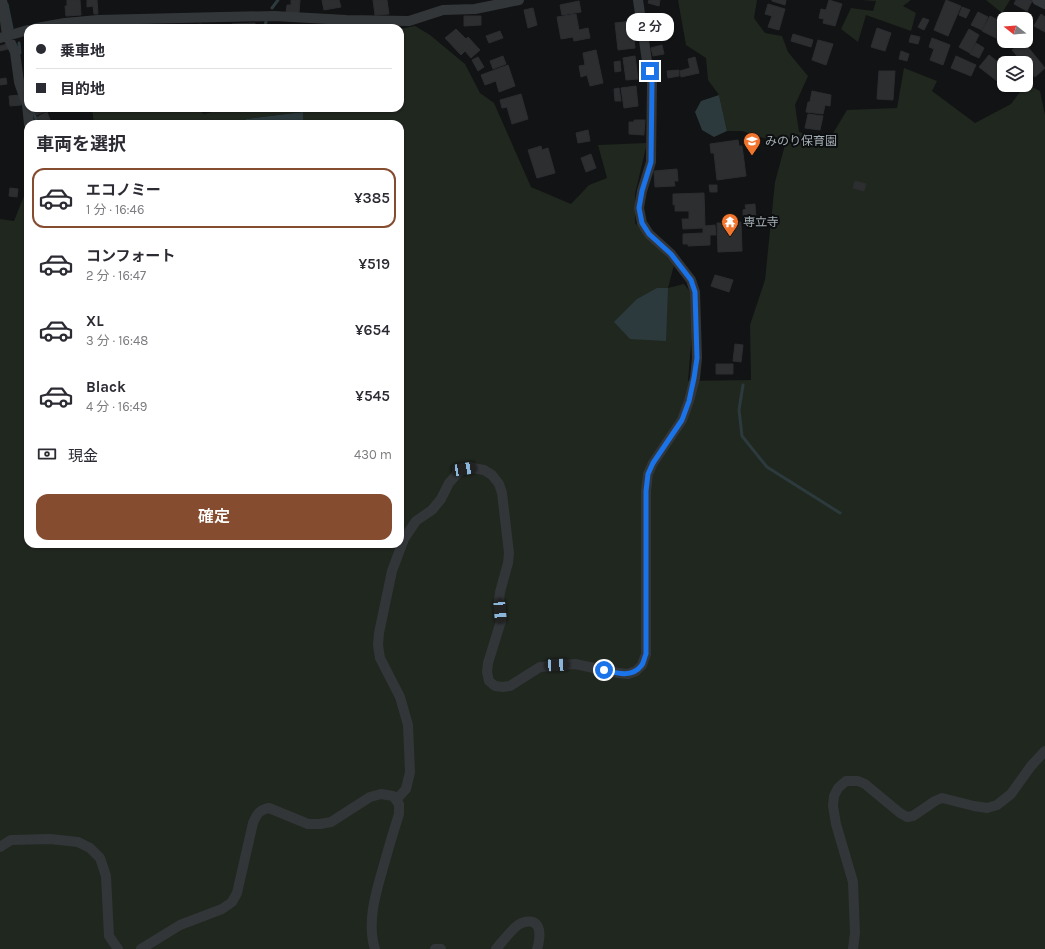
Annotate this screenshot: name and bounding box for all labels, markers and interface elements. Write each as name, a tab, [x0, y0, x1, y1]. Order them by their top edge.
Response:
north arrow	[997, 12, 1033, 48]
map controls	[997, 12, 1033, 92]
callout: 2 分	[626, 13, 674, 41]
text: 2 分	[638, 19, 662, 34]
text: 乗車地	[60, 42, 105, 60]
button: layers	[997, 56, 1033, 92]
route end	[641, 62, 659, 80]
text: 目的地	[60, 80, 105, 98]
school or university icon: みのり保育園	[742, 131, 762, 156]
text: 車両を選択	[36, 133, 126, 155]
place label: みのり保育園	[765, 134, 837, 148]
icon: car	[38, 180, 74, 216]
text: エコノミー	[86, 181, 161, 199]
text: ¥385	[354, 189, 390, 207]
text: 1 分 · 16:46	[86, 202, 144, 217]
temple icon: 専立寺	[720, 212, 740, 237]
place label: 専立寺	[743, 215, 779, 229]
icon: car	[38, 246, 74, 282]
text: コンフォート	[86, 247, 176, 265]
text: ¥519	[358, 255, 390, 273]
text: 2 分 · 16:47	[86, 268, 146, 283]
icon: car	[38, 312, 74, 348]
text: XL	[86, 312, 104, 330]
text: ¥654	[355, 321, 390, 339]
text: 3 分 · 16:48	[86, 333, 148, 348]
icon: car	[38, 378, 74, 414]
text: Black	[86, 378, 126, 396]
text: ¥545	[355, 387, 390, 405]
text: 4 分 · 16:49	[86, 399, 147, 414]
icon: cash	[36, 443, 58, 465]
text: 現金	[68, 447, 98, 465]
text: 430 m	[354, 447, 392, 462]
car	[451, 461, 477, 477]
button: 確定	[36, 494, 392, 540]
car	[493, 599, 507, 623]
car	[545, 658, 569, 672]
route start	[595, 661, 613, 679]

